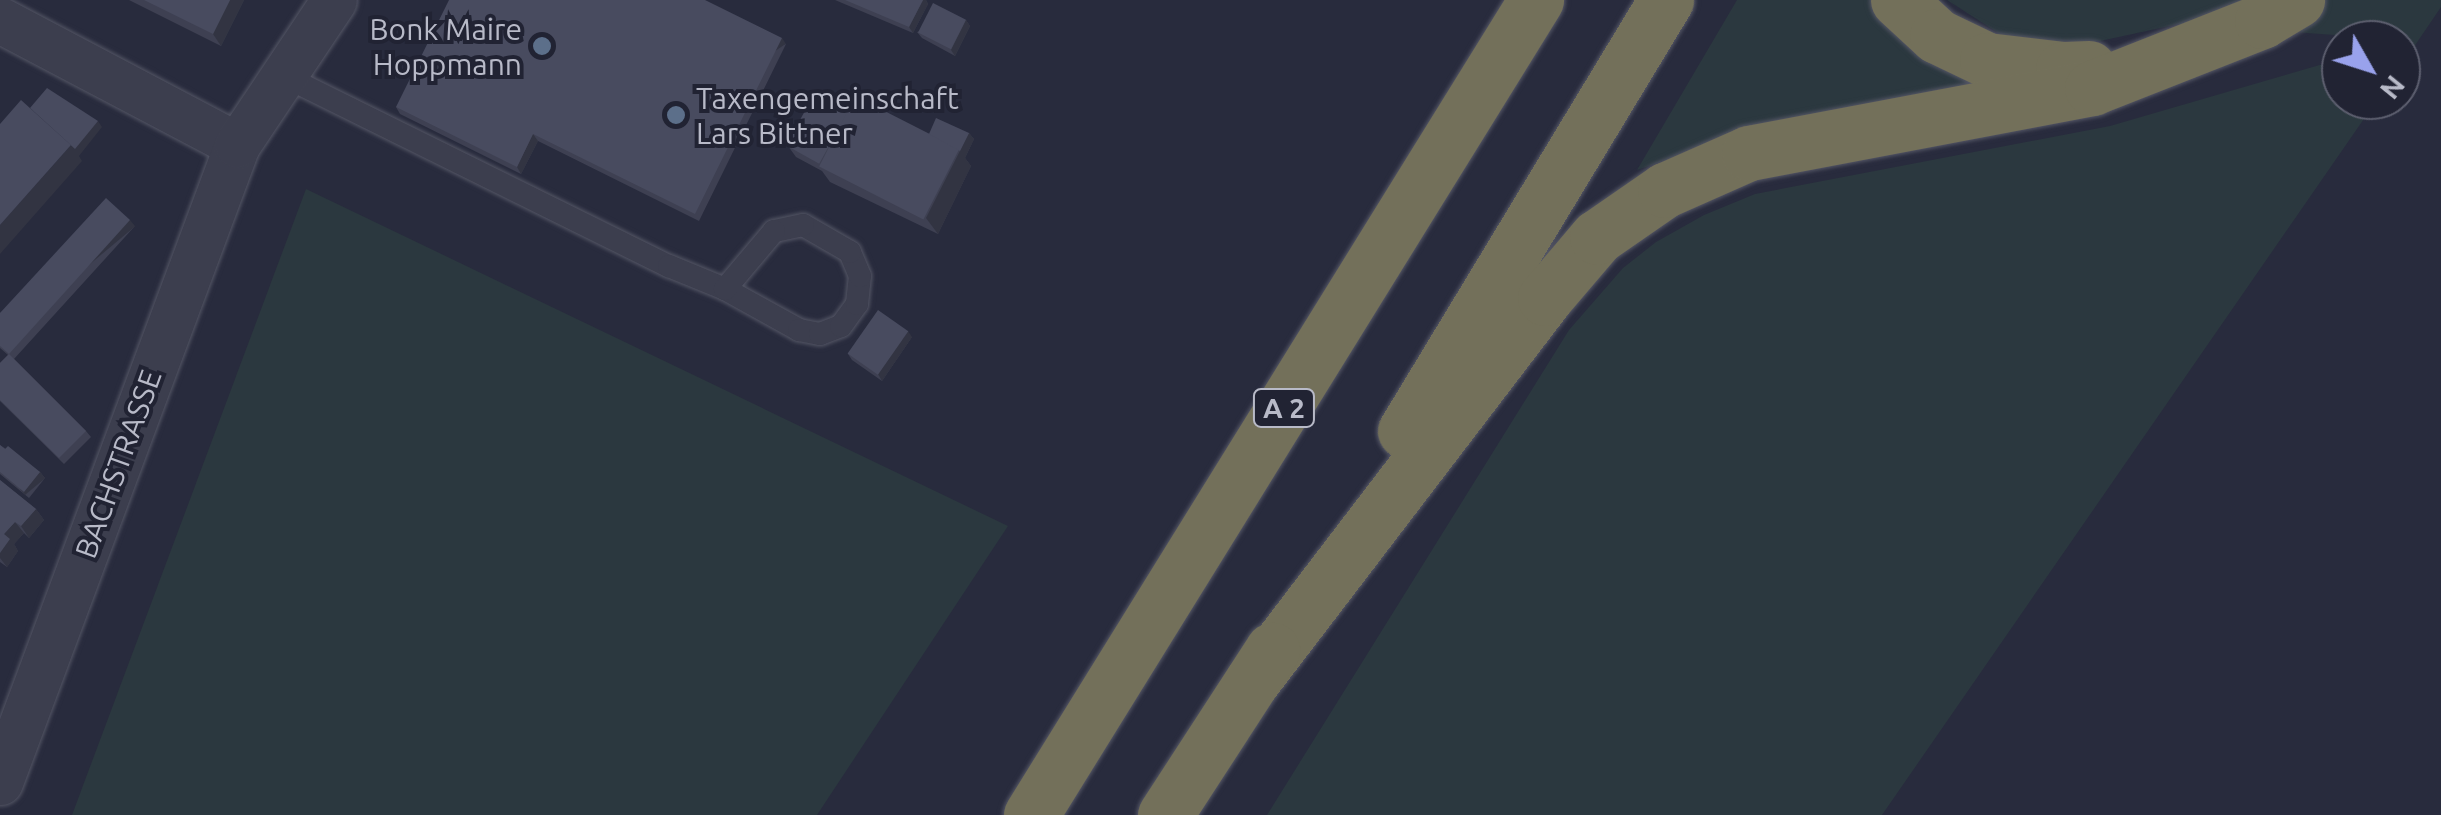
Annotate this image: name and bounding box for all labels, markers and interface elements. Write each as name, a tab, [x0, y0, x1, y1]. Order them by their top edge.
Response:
place label: Bonk Maire Hoppmann	[370, 11, 522, 82]
north arrow	[2321, 20, 2421, 120]
marker: Bonk Maire Hoppmann	[531, 35, 553, 57]
text: N	[2375, 70, 2412, 106]
place label: Taxengemeinschaft Lars Bittner	[696, 80, 959, 150]
marker: Taxengemeinschaft Lars Bittner	[665, 104, 687, 126]
street label: BACHSTRASSE	[67, 365, 169, 563]
road number: A 2	[1252, 385, 1316, 431]

